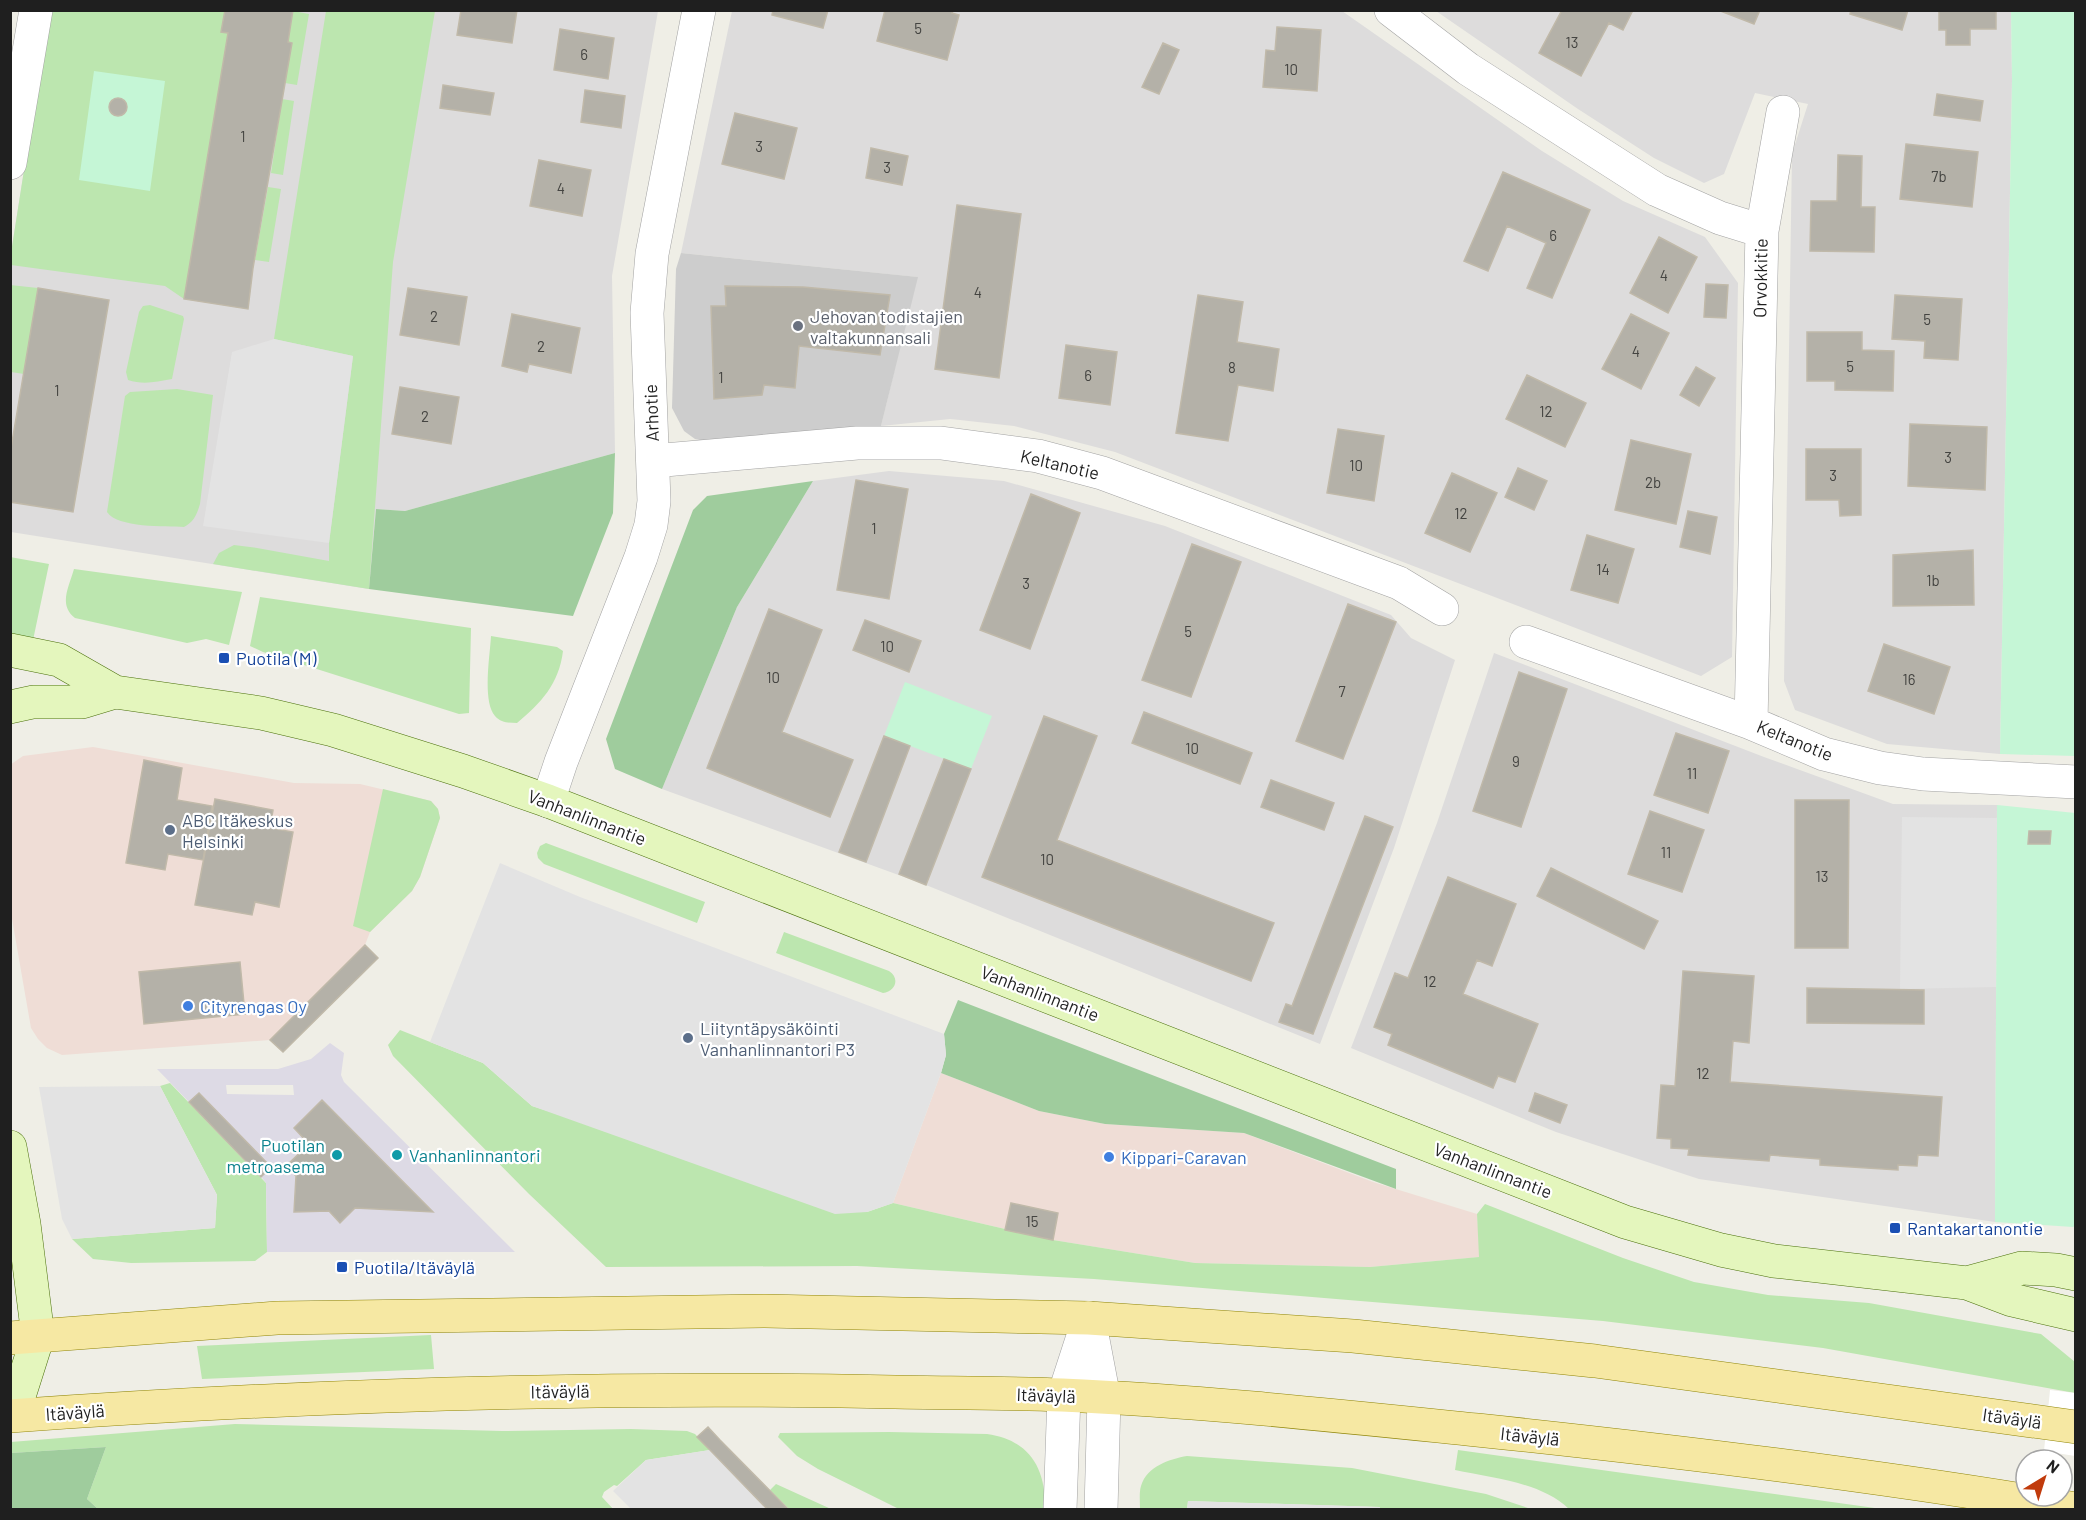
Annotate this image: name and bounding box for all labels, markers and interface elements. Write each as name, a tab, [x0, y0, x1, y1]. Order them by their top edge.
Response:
house number: 5	[914, 19, 922, 37]
house number: 13	[1566, 33, 1578, 51]
house number: 6	[580, 45, 588, 63]
house number: 10	[1284, 60, 1298, 78]
house number: 1	[240, 127, 246, 145]
house number: 3	[755, 137, 763, 155]
house number: 3	[883, 158, 891, 176]
house number: 7b	[1931, 167, 1947, 185]
house number: 4	[557, 179, 565, 197]
house number: 6	[1549, 226, 1557, 244]
street label: Orvokkitie	[1748, 238, 1772, 318]
house number: 4	[1660, 266, 1668, 284]
house number: 4	[974, 283, 982, 301]
place label: Jehovan todistajien valtakunnansali	[810, 305, 963, 348]
house number: 2	[430, 307, 438, 325]
house number: 5	[1923, 310, 1931, 328]
marker: Jehovan todistajien valtakunnansali	[791, 319, 805, 333]
house number: 2	[537, 337, 545, 355]
house number: 4	[1632, 342, 1640, 360]
house number: 5	[1846, 357, 1854, 375]
house number: 8	[1228, 358, 1236, 376]
house number: 6	[1084, 366, 1092, 384]
house number: 1	[718, 368, 724, 386]
house number: 1	[54, 381, 60, 399]
street label: Arhotie	[639, 384, 663, 442]
house number: 12	[1539, 402, 1553, 420]
house number: 2	[421, 407, 429, 425]
street label: Keltanotie	[1018, 444, 1102, 484]
house number: 3	[1944, 448, 1952, 466]
house number: 10	[1349, 456, 1363, 474]
house number: 3	[1829, 466, 1837, 484]
house number: 2b	[1645, 473, 1661, 491]
house number: 12	[1454, 504, 1468, 522]
house number: 1	[871, 519, 877, 537]
house number: 14	[1596, 560, 1610, 578]
house number: 1b	[1926, 571, 1940, 589]
house number: 3	[1022, 574, 1030, 592]
house number: 5	[1184, 622, 1192, 640]
house number: 10	[880, 637, 894, 655]
place label: Puotila (M)	[236, 647, 317, 669]
marker: Puotila (M)	[217, 651, 231, 665]
house number: 10	[766, 668, 780, 686]
house number: 16	[1903, 670, 1915, 688]
house number: 7	[1338, 682, 1346, 700]
street label: Keltanotie	[1754, 715, 1836, 765]
house number: 10	[1185, 739, 1199, 757]
house number: 9	[1512, 752, 1520, 770]
house number: 11	[1687, 764, 1697, 782]
street label: Vanhanlinnantie	[525, 784, 649, 850]
place label: ABC Itäkeskus Helsinki	[182, 809, 293, 852]
marker: ABC Itäkeskus Helsinki	[163, 823, 177, 837]
house number: 11	[1661, 843, 1671, 861]
house number: 10	[1040, 850, 1054, 868]
house number: 13	[1816, 867, 1828, 885]
street label: Vanhanlinnantie	[978, 960, 1102, 1026]
house number: 12	[1423, 972, 1437, 990]
place label: Cityrengas Oy	[200, 995, 307, 1017]
marker: Cityrengas Oy	[181, 999, 195, 1013]
place label: Liityntäpysäköinti Vanhanlinnantori P3	[700, 1017, 855, 1060]
marker: Liityntäpysäköinti Vanhanlinnantori P3	[681, 1031, 695, 1045]
house number: 12	[1696, 1064, 1710, 1082]
place label: Puotilan metroasema	[226, 1134, 325, 1177]
street label: Vanhanlinnantie	[1431, 1137, 1555, 1203]
place label: Vanhanlinnantori	[409, 1144, 541, 1166]
place label: Kippari-Caravan	[1121, 1146, 1247, 1168]
marker: Puotilan metroasema	[330, 1148, 344, 1162]
marker: Vanhanlinnantori	[390, 1148, 404, 1162]
marker: Kippari-Caravan	[1102, 1150, 1116, 1164]
house number: 15	[1026, 1212, 1038, 1230]
place label: Rantakartanontie	[1907, 1217, 2043, 1239]
marker: Rantakartanontie	[1888, 1221, 1902, 1235]
place label: Puotila/Itäväylä	[354, 1256, 475, 1278]
marker: Puotila/Itäväylä	[335, 1260, 349, 1274]
street label: Itäväylä	[530, 1379, 590, 1403]
street label: Itäväylä	[1016, 1383, 1076, 1407]
street label: Itäväylä	[45, 1399, 105, 1425]
street label: Itäväylä	[1981, 1403, 2043, 1433]
street label: Itäväylä	[1499, 1422, 1561, 1450]
north arrow	[2014, 1448, 2074, 1508]
text: N	[2044, 1455, 2064, 1477]

